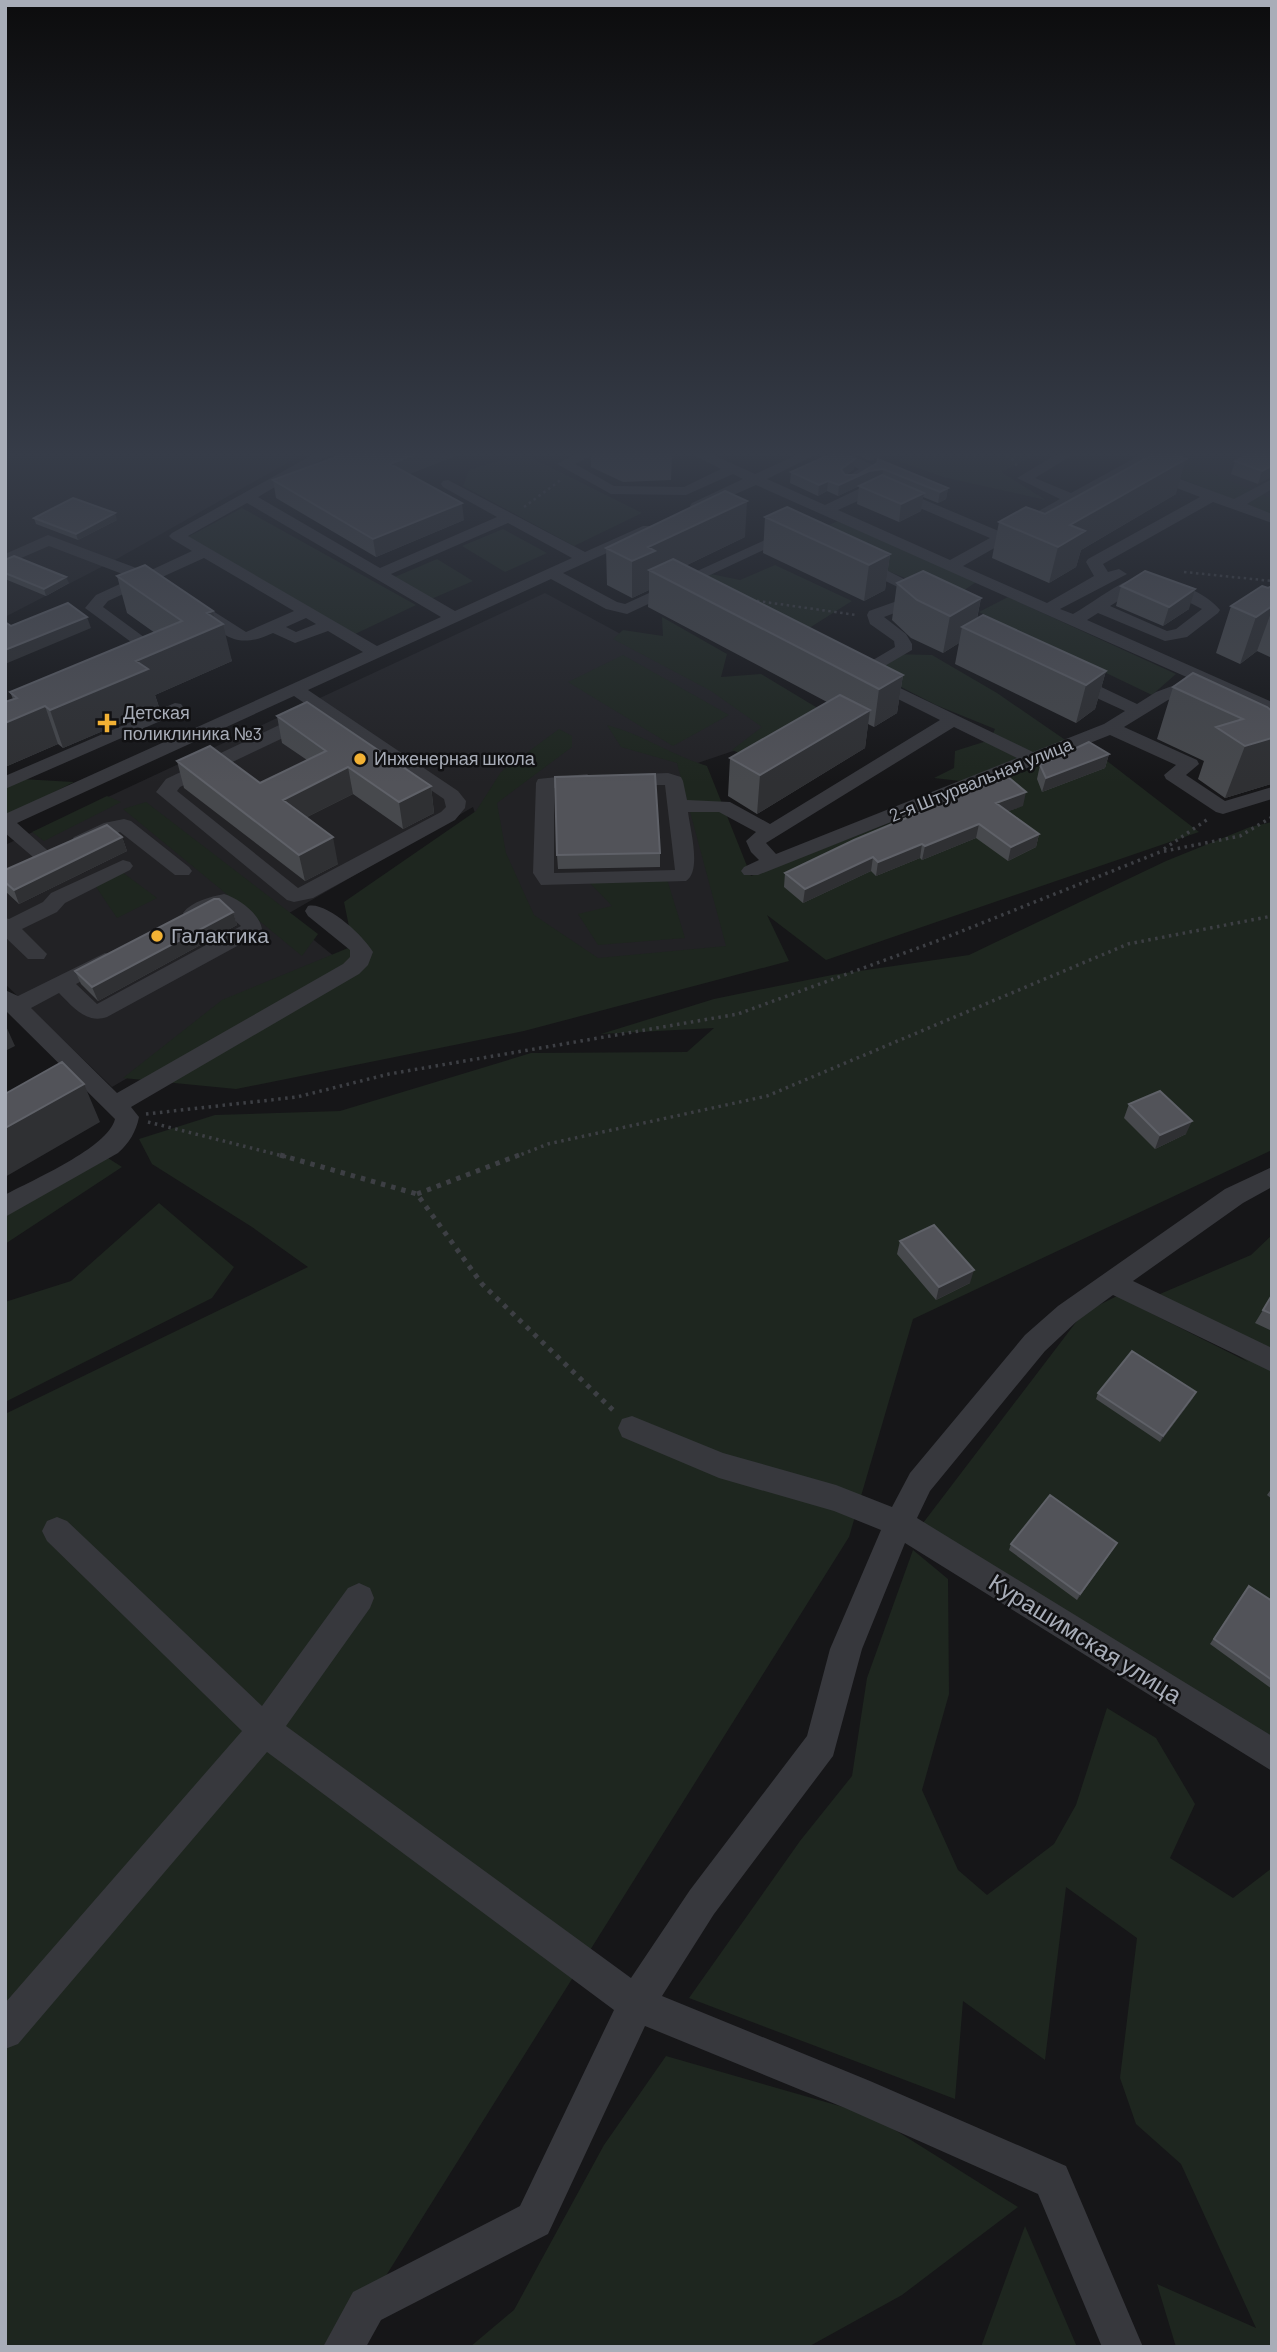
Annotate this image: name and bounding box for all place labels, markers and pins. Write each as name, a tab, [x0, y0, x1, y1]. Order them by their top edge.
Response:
place label: Детская поликлиника №3	[123, 701, 262, 744]
marker: Детская поликлиника №3	[97, 713, 117, 733]
place label: Инженерная школа	[374, 747, 536, 769]
marker: Инженерная школа	[352, 751, 368, 767]
place label: Галактика	[171, 922, 269, 947]
marker: Галактика	[149, 928, 165, 944]

